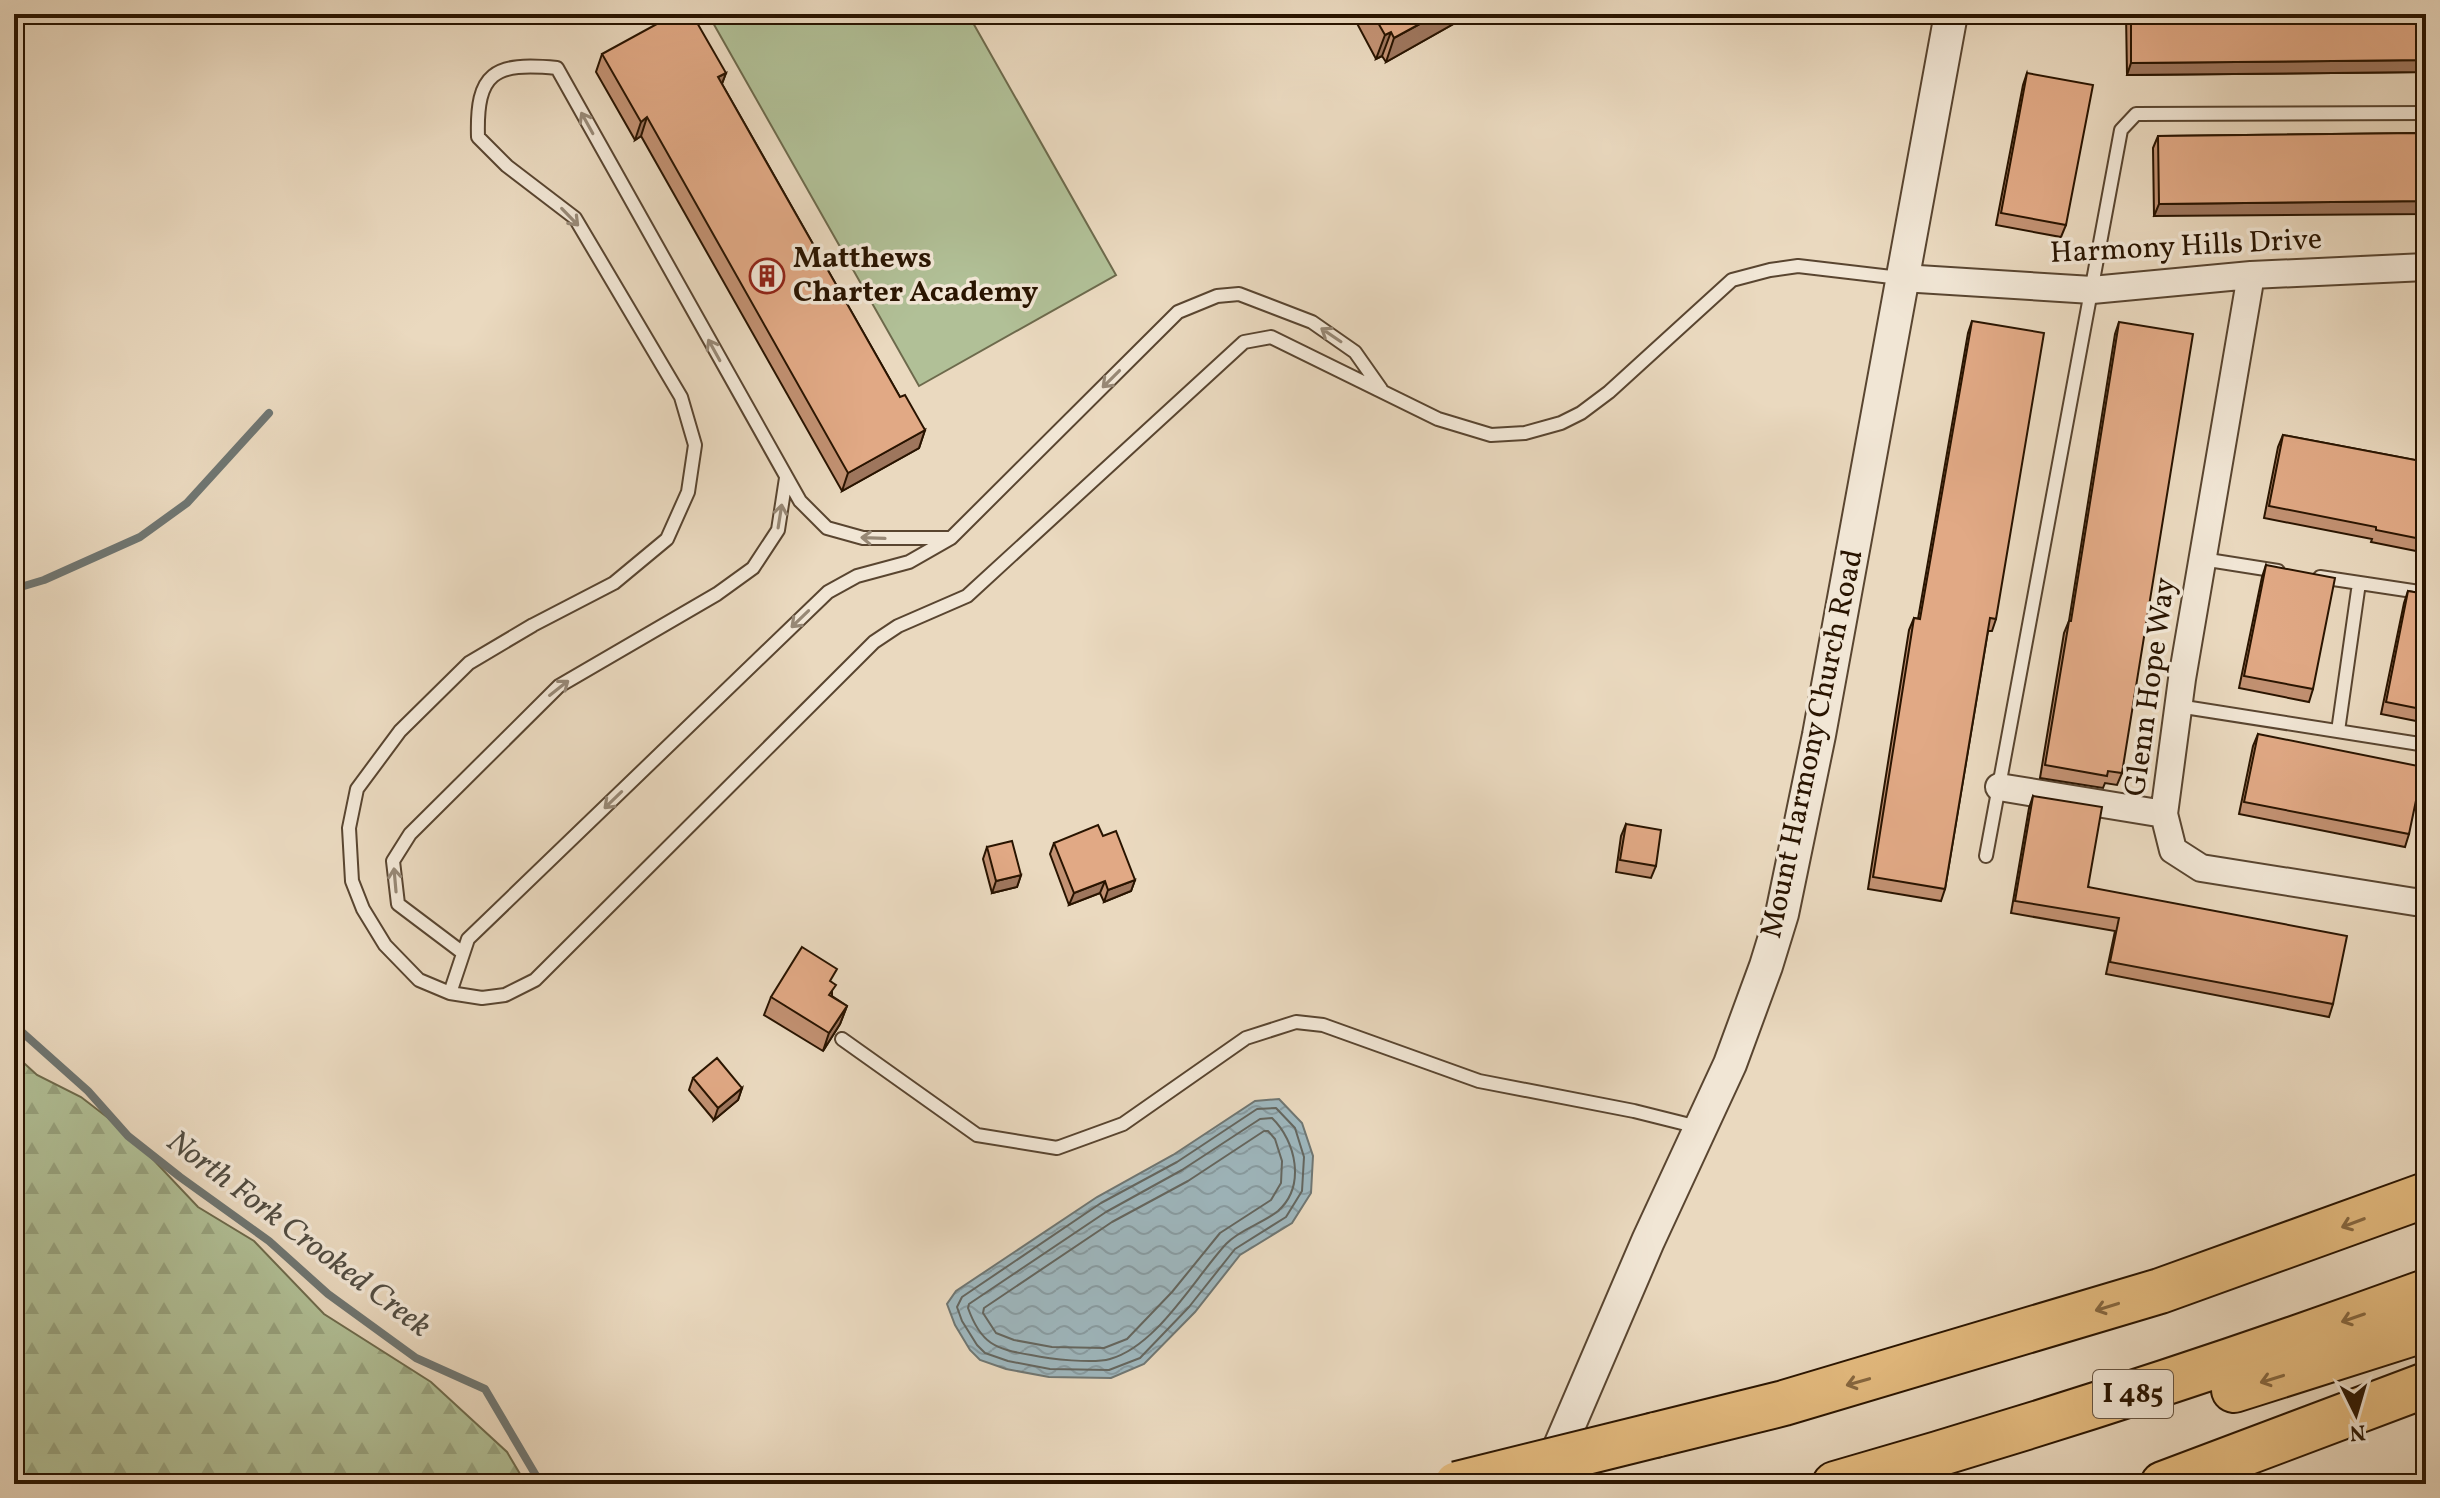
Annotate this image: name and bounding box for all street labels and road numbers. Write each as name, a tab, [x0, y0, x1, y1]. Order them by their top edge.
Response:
street label: Harmony Hills Drive	[2049, 219, 2323, 275]
street label: Mount Harmony Church Road	[1751, 546, 1875, 942]
street label: Glenn Hope Way	[2115, 575, 2187, 799]
road number: I 485	[2093, 1370, 2173, 1418]

